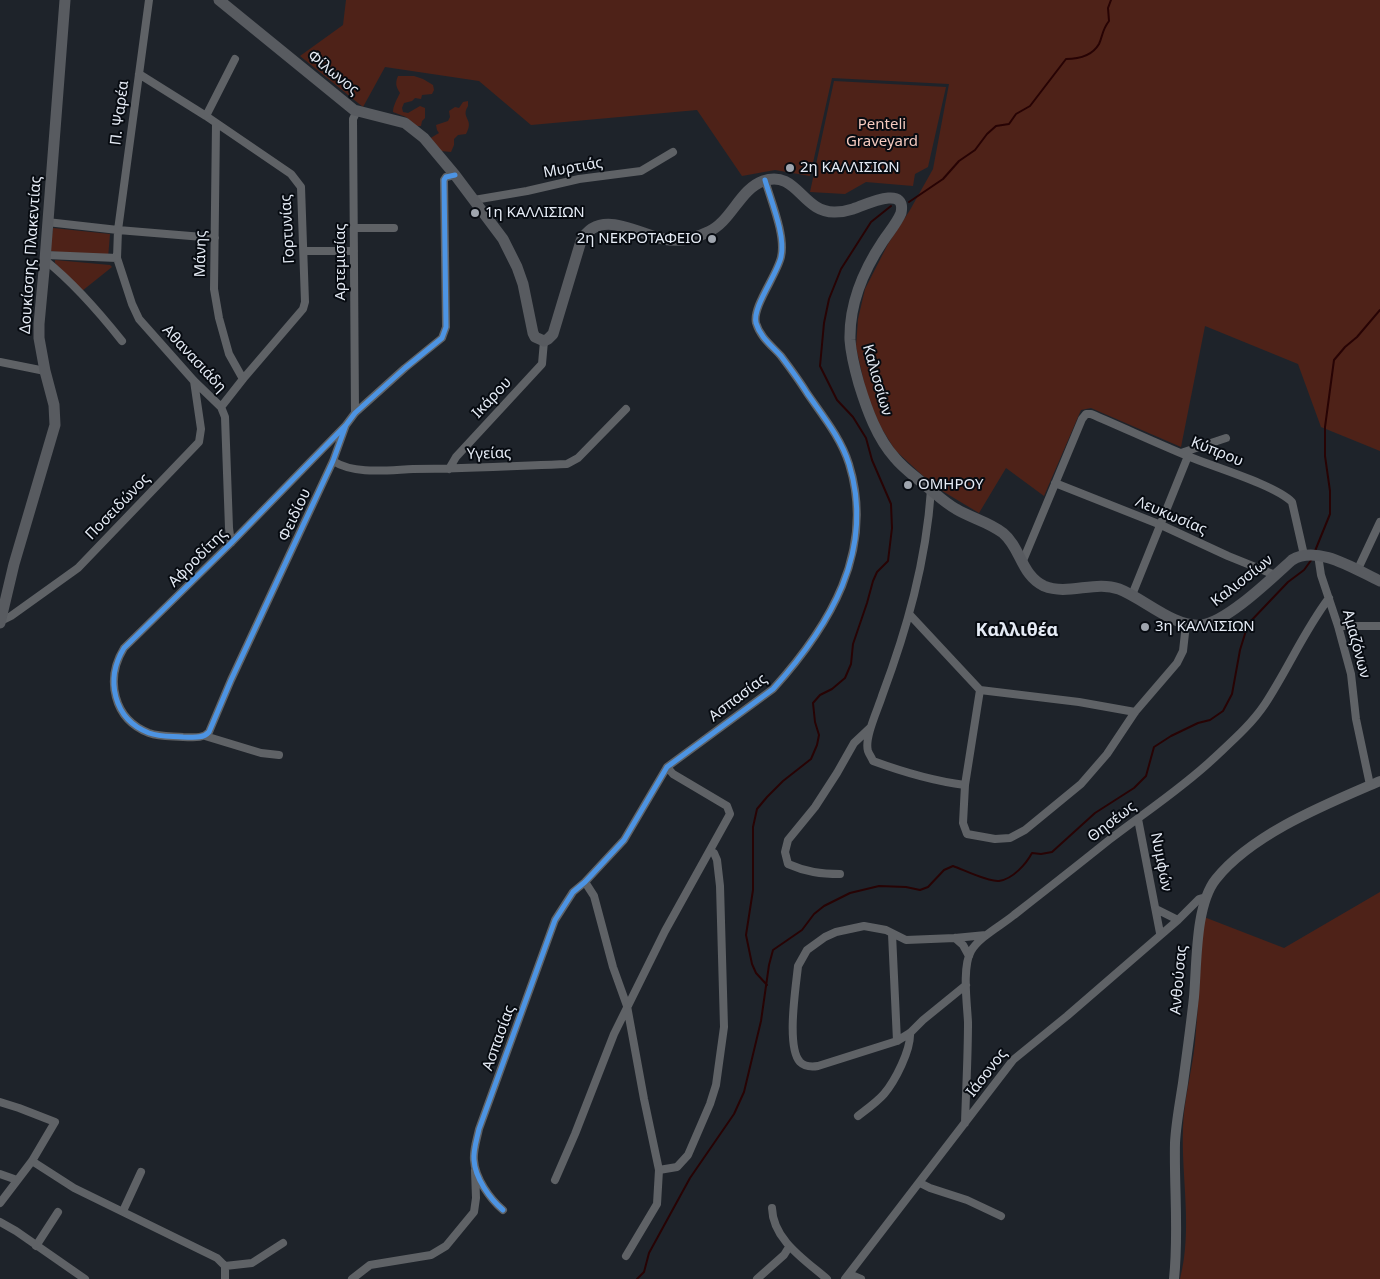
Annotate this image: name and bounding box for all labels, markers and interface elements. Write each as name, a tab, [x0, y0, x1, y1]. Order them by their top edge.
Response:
street label: Φίλωνος	[304, 47, 362, 99]
street label: Π. Ψαρέα	[107, 80, 133, 146]
park label: Penteli Graveyard	[846, 116, 918, 151]
street label: Μυρτιάς	[542, 154, 604, 182]
place label: 2η ΚΑΛΛΙΣΙΩΝ	[800, 159, 900, 177]
marker: 2η ΚΑΛΛΙΣΙΩΝ	[784, 162, 796, 174]
street label: Δουκίσσης Πλακεντίας	[17, 176, 45, 334]
street label: Γορτυνίας	[277, 194, 299, 264]
place label: 1η ΚΑΛΛΙΣΙΩΝ	[485, 204, 585, 222]
marker: 1η ΚΑΛΛΙΣΙΩΝ	[469, 207, 481, 219]
street label: Αρτεμισίας	[332, 224, 350, 300]
street label: Μάνης	[192, 230, 210, 278]
place label: 2η ΝΕΚΡΟΤΑΦΕΙΟ	[577, 230, 702, 248]
marker: 2η ΝΕΚΡΟΤΑΦΕΙΟ	[706, 233, 718, 245]
street label: Αθανασιάδη	[158, 322, 230, 396]
street label: Καλισσίων	[858, 342, 896, 418]
street label: Ικάρου	[469, 374, 515, 422]
street label: Κύπρου	[1188, 433, 1246, 471]
street label: Υγείας	[466, 444, 512, 464]
street label: Ποσειδώνος	[82, 470, 154, 544]
place label: ΟΜΗΡΟΥ	[918, 476, 984, 494]
marker: ΟΜΗΡΟΥ	[902, 479, 914, 491]
street label: Φειδίου	[275, 486, 315, 544]
street label: Λευκωσίας	[1133, 493, 1209, 539]
street label: Αφροδίτης	[165, 525, 231, 591]
street label: Καλισσίων	[1208, 551, 1276, 611]
street label: Αμαζόνων	[1338, 608, 1374, 680]
place label: 3η ΚΑΛΛΙΣΙΩΝ	[1155, 618, 1255, 636]
district label: Καλλιθέα	[976, 620, 1058, 642]
marker: 3η ΚΑΛΛΙΣΙΩΝ	[1139, 621, 1151, 633]
street label: Ασπασίας	[705, 670, 771, 726]
street label: Θησέως	[1084, 798, 1140, 846]
street label: Νυμφών	[1146, 831, 1176, 893]
street label: Ανθούσας	[1167, 945, 1191, 1015]
street label: Ασπασίας	[479, 1003, 519, 1073]
street label: Ιάσονος	[963, 1045, 1011, 1101]

